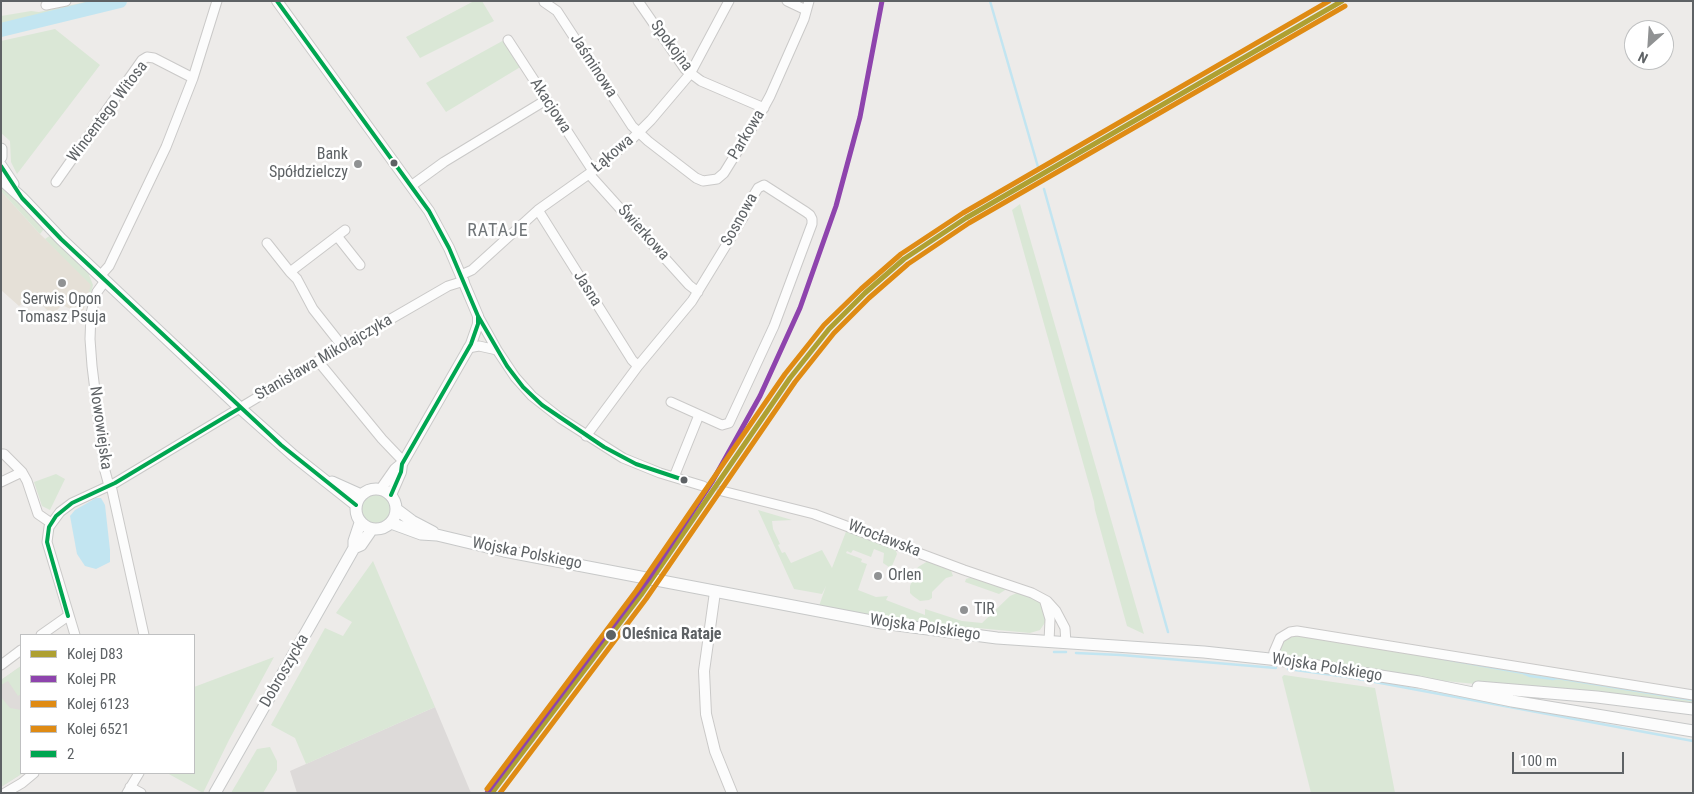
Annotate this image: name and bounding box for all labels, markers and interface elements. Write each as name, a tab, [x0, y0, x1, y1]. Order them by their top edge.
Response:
street label: Spokojna	[646, 17, 696, 75]
north arrow	[1624, 20, 1674, 70]
street label: Jaśminowa	[565, 30, 621, 102]
text: N	[1636, 49, 1650, 67]
street label: Wincentego Witosa	[64, 58, 152, 166]
street label: Akacjowa	[525, 75, 575, 137]
street label: Parkowa	[725, 107, 769, 163]
street label: Łąkowa	[588, 131, 638, 177]
place label: Bank Spółdzielczy	[269, 145, 348, 183]
marker: Bank Spółdzielczy	[352, 158, 364, 170]
unlabelled marker	[389, 158, 399, 168]
street label: Sosnowa	[718, 190, 762, 250]
street label: Świerkowa	[613, 201, 673, 265]
district label: RATAJE	[466, 220, 530, 242]
street label: Jasna	[569, 268, 605, 310]
marker: Serwis Opon Tomasz Psuja	[56, 277, 68, 289]
place label: Serwis Opon Tomasz Psuja	[18, 290, 106, 328]
street label: Stanisława Mikołajczyka	[252, 311, 396, 405]
street label: Nowowiejska	[85, 385, 115, 471]
unlabelled marker	[679, 475, 689, 485]
street label: Wrocławska	[845, 516, 923, 562]
street label: Wojska Polskiego	[470, 534, 584, 574]
place label: Orlen	[888, 566, 921, 586]
marker: Orlen	[872, 570, 884, 582]
place label: TIR	[974, 600, 995, 620]
marker: TIR	[958, 604, 970, 616]
street label: Wojska Polskiego	[868, 611, 982, 645]
place label: Oleśnica Rataje	[622, 625, 722, 645]
marker: Oleśnica Rataje	[604, 628, 618, 642]
street label: Dobroszycka	[256, 631, 314, 711]
legend	[20, 634, 195, 774]
text: Kolej D83	[67, 645, 123, 663]
street label: Wojska Polskiego	[1270, 650, 1384, 686]
text: Kolej PR	[67, 670, 116, 688]
text: Kolej 6123	[67, 695, 129, 713]
text: Kolej 6521	[67, 720, 129, 738]
scale bar	[1514, 742, 1626, 774]
text: 2	[67, 745, 74, 763]
text: 100 m	[1520, 752, 1557, 770]

